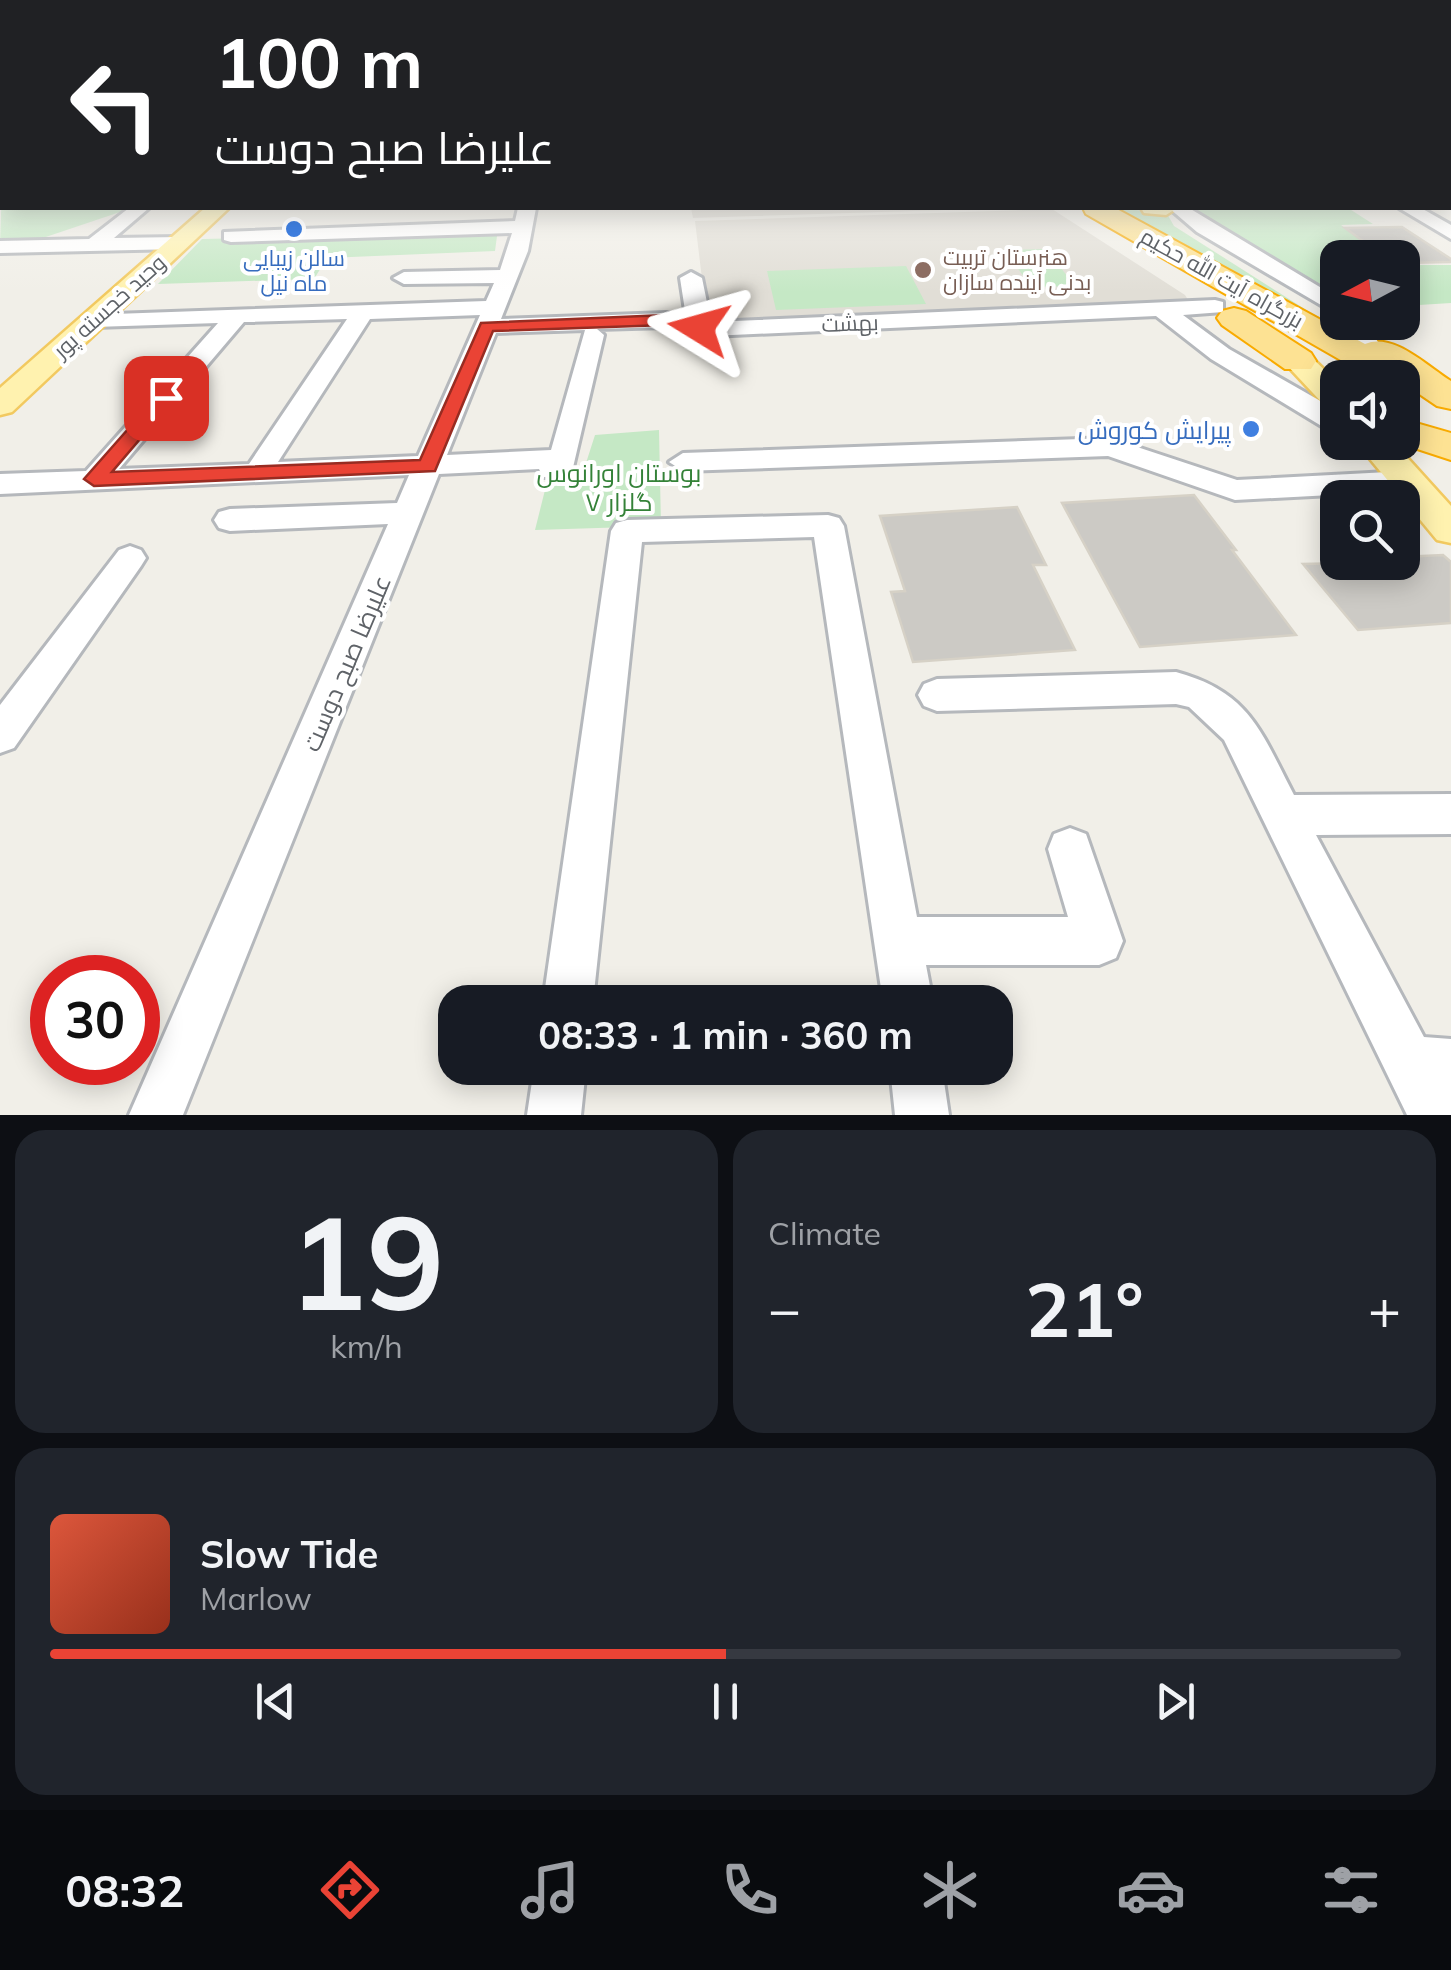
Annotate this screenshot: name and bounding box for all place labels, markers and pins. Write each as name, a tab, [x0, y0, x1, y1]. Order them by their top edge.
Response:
marker: سالن زیبایی ماه نیل	[283, 218, 305, 240]
place label: هنرستان تربیت بدنی آینده سازان	[943, 243, 1091, 296]
place label: سالن زیبایی ماه نیل	[243, 244, 345, 297]
marker: هنرستان تربیت بدنی آینده سازان	[912, 259, 934, 281]
pin	[124, 356, 209, 441]
place label: پیرایش کوروش	[1078, 414, 1231, 447]
marker: پیرایش کوروش	[1240, 418, 1262, 440]

